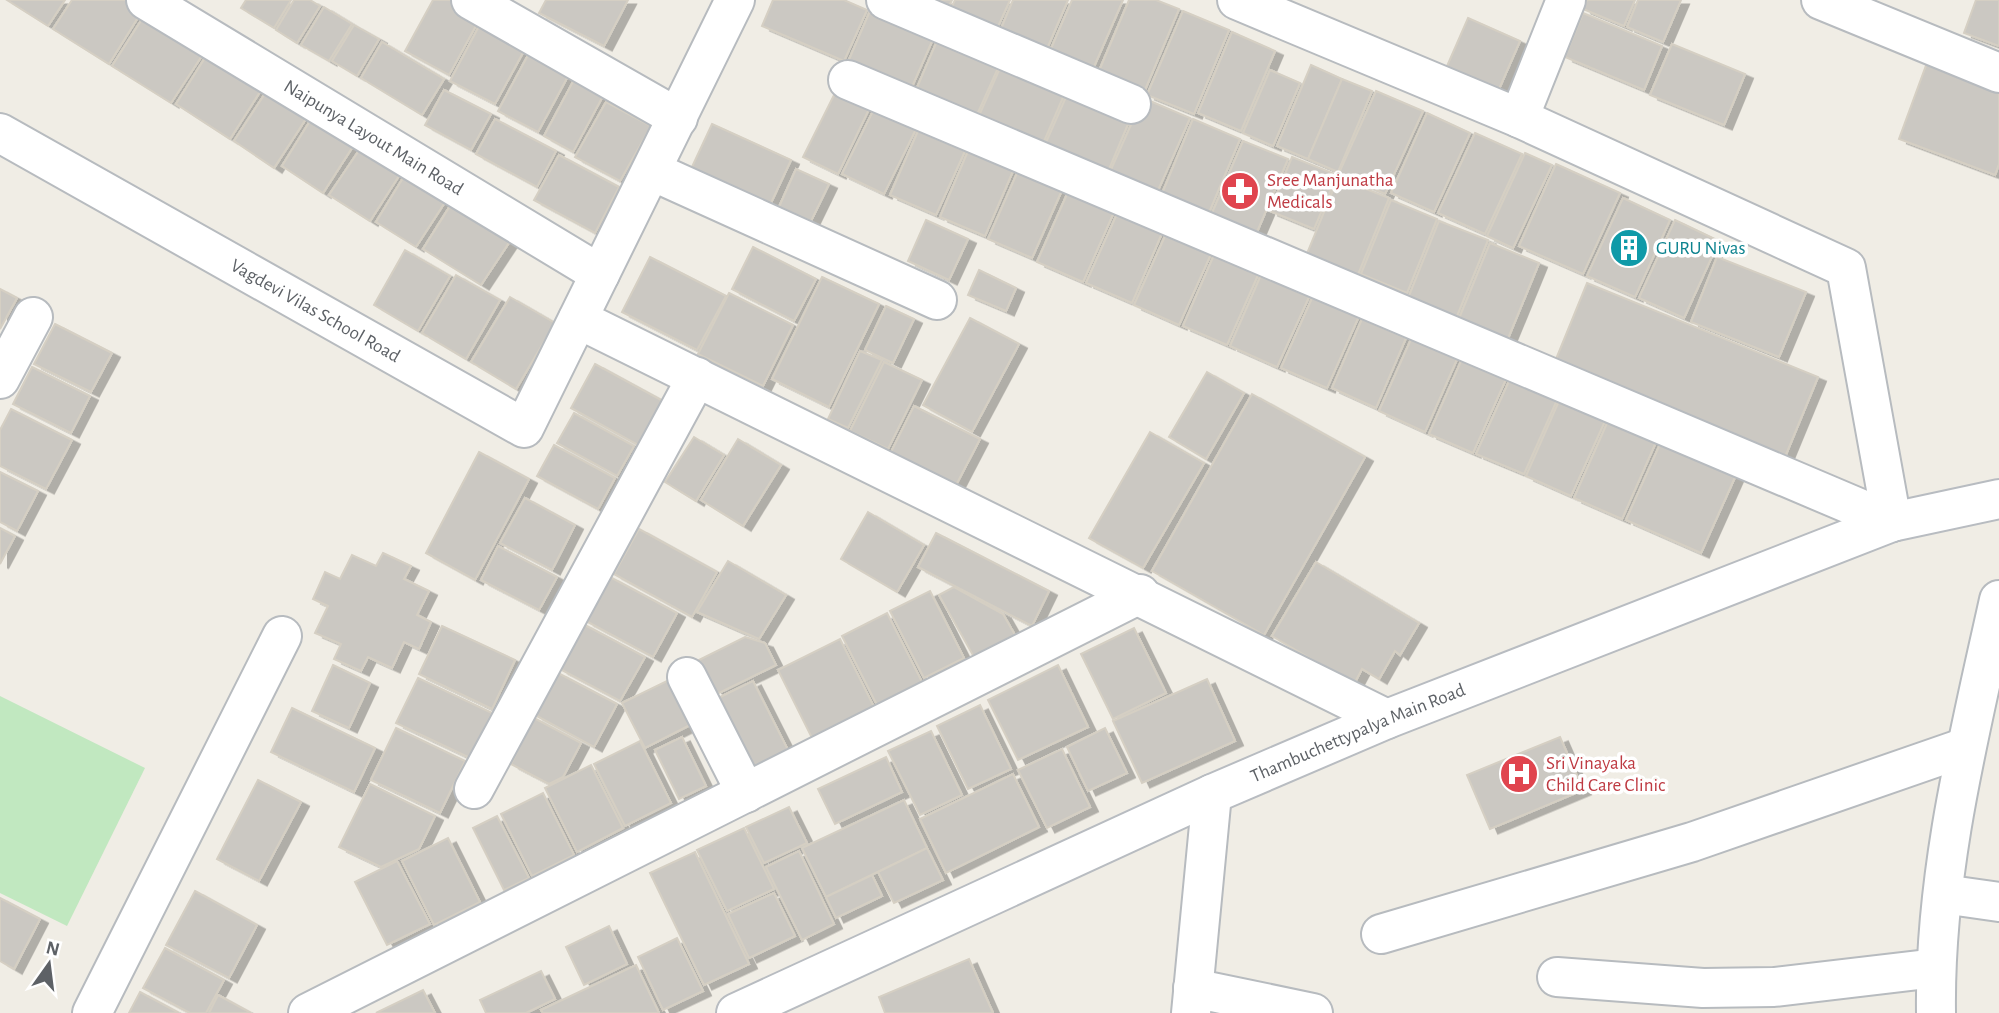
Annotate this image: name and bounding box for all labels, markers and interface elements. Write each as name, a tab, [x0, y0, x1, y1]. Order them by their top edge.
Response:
street label: Naipunya Layout Main Road	[281, 76, 467, 199]
pharmacy icon: Sree Manjunatha Medicals	[1219, 170, 1261, 212]
place label: Sree Manjunatha Medicals	[1267, 171, 1394, 212]
building icon: GURU Nivas	[1608, 227, 1650, 269]
place label: GURU Nivas	[1656, 239, 1746, 258]
street label: Vagdevi Vilas School Road	[227, 255, 404, 366]
street label: Thambuchettypalya Main Road	[1248, 680, 1468, 786]
hospital icon: Sri Vinayaka Child Care Clinic	[1498, 753, 1540, 795]
place label: Sri Vinayaka Child Care Clinic	[1546, 754, 1665, 795]
north arrow	[14, 929, 84, 999]
text: N	[44, 938, 61, 960]

